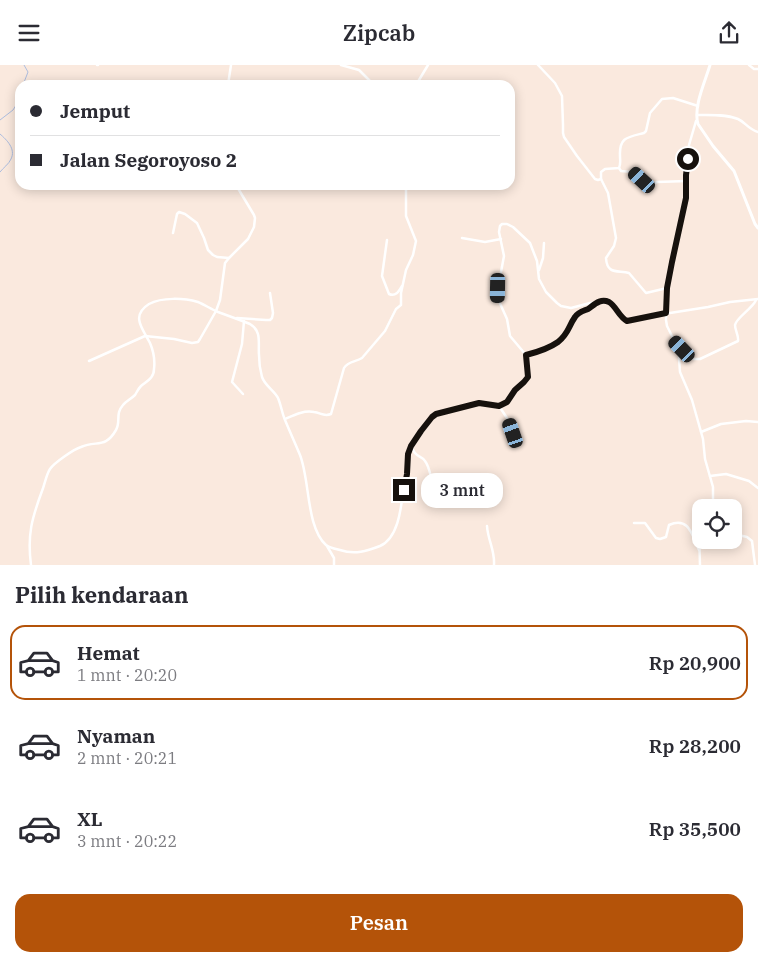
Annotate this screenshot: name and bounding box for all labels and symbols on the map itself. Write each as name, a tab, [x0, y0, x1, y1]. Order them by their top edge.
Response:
route start	[677, 148, 699, 170]
car	[625, 164, 658, 196]
car	[490, 273, 505, 303]
car	[666, 333, 697, 365]
car	[501, 416, 524, 450]
callout: 3 mnt	[422, 473, 504, 507]
route end	[393, 479, 415, 501]

